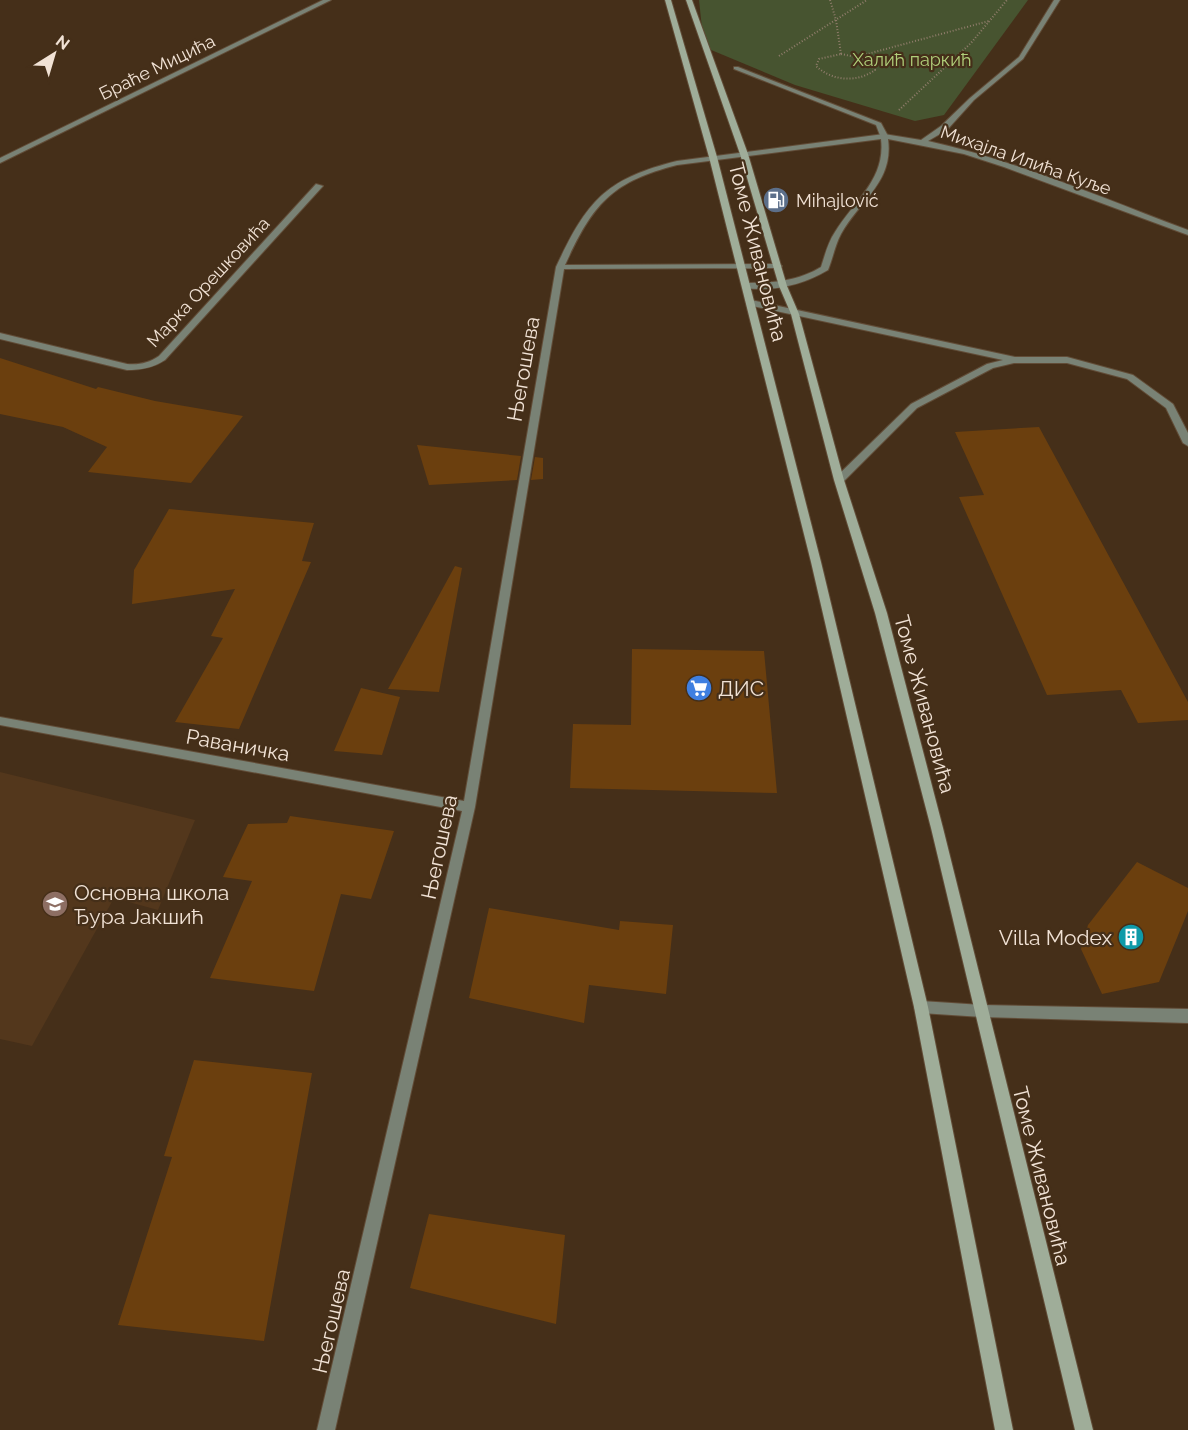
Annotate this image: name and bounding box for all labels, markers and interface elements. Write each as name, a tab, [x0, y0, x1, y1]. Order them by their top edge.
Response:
north arrow	[24, 24, 84, 84]
street label: Браће Мицића	[96, 30, 218, 104]
text: N	[52, 31, 73, 54]
park label: Халић паркић	[853, 49, 971, 70]
street label: Михајла Илића Куље	[938, 121, 1114, 199]
street label: Томе Живановића	[724, 160, 792, 344]
fuel station icon: Mihajlović	[761, 185, 791, 215]
place label: Mihajlović	[796, 190, 879, 211]
street label: Марка Орешковића	[142, 213, 274, 351]
street label: Његошева	[501, 315, 545, 423]
street label: Томе Живановића	[889, 612, 961, 796]
supermarket icon: ДИС	[684, 673, 714, 703]
place label: ДИС	[718, 676, 764, 701]
street label: Раваничка	[184, 724, 292, 766]
street label: Његошева	[416, 792, 462, 902]
place label: Основна школа Ђура Јакшић	[74, 880, 229, 929]
school or university icon: Основна школа Ђура Јакшић	[40, 889, 70, 919]
building icon: Villa Modex	[1116, 922, 1146, 952]
place label: Villa Modex	[999, 925, 1112, 950]
street label: Томе Живановића	[1008, 1084, 1076, 1268]
street label: Његошева	[307, 1266, 355, 1376]

